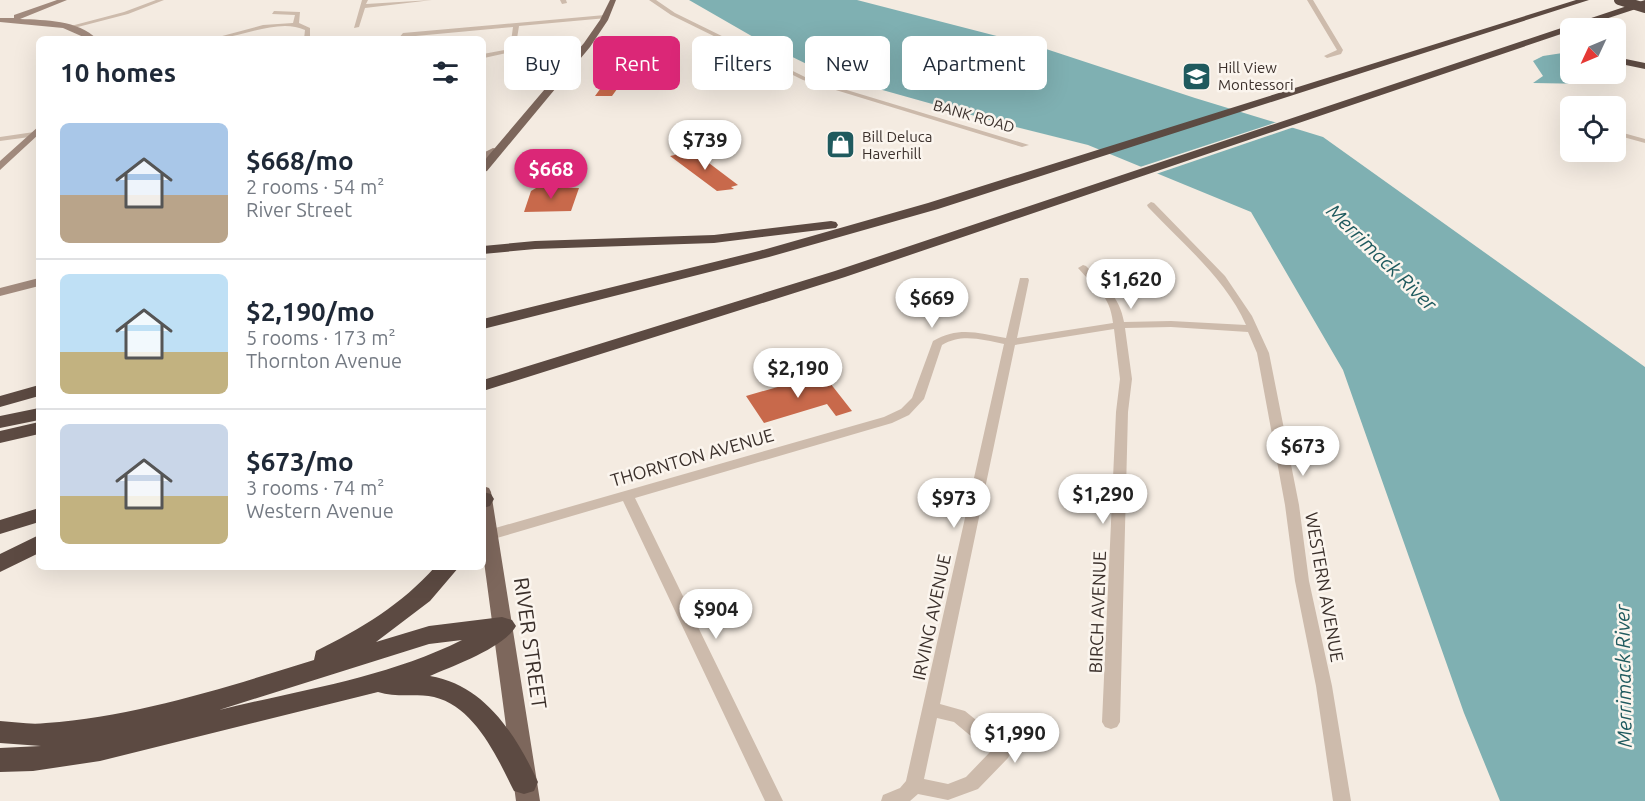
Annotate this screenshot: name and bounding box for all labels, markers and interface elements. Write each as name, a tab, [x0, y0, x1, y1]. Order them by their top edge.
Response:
north arrow	[1560, 18, 1626, 84]
map controls	[1560, 18, 1626, 162]
chip: Buy	[504, 36, 581, 90]
chip: Rent	[593, 36, 680, 90]
chip: Filters	[692, 36, 793, 90]
chip: New	[805, 36, 890, 90]
chip: Apartment	[902, 36, 1047, 90]
icon: filters	[429, 56, 462, 89]
text: 10 homes	[60, 58, 176, 87]
place label: Hill View Montessori	[1218, 59, 1294, 93]
school or university icon: Hill View Montessori	[1181, 60, 1213, 92]
street label: BANK ROAD	[931, 96, 1017, 136]
button: locate	[1560, 96, 1626, 162]
pin: $739	[669, 120, 741, 171]
text: $739	[682, 128, 728, 151]
place label: Bill Deluca Haverhill	[862, 128, 932, 162]
shop icon: Bill Deluca Haverhill	[825, 129, 857, 161]
text: $668/mo	[246, 146, 354, 175]
icon: home	[108, 147, 180, 219]
pin: $668	[515, 149, 587, 200]
text: $668	[528, 157, 574, 180]
text: 2 rooms · 54 m²	[246, 175, 384, 198]
text: River Street	[246, 198, 352, 221]
water label: Merrimack River	[1322, 199, 1443, 316]
pin: $1,620	[1082, 259, 1180, 310]
text: $1,620	[1100, 267, 1162, 290]
pin: $669	[896, 278, 968, 329]
text: $669	[909, 286, 955, 309]
text: $2,190/mo	[246, 297, 375, 326]
icon: home	[108, 298, 180, 370]
text: 5 rooms · 173 m²	[246, 326, 396, 349]
pin: $2,190	[749, 348, 847, 399]
text: Thornton Avenue	[246, 349, 402, 372]
text: $2,190	[767, 356, 829, 379]
street label: THORNTON AVENUE	[608, 424, 776, 490]
pin: $673	[1267, 426, 1339, 477]
text: $673	[1280, 434, 1326, 457]
text: $673/mo	[246, 447, 354, 476]
icon: home	[108, 448, 180, 520]
pin: $1,290	[1054, 474, 1152, 525]
text: 3 rooms · 74 m²	[246, 476, 384, 499]
pin: $973	[918, 478, 990, 529]
text: $1,290	[1072, 482, 1134, 505]
text: $973	[931, 486, 977, 509]
text: Western Avenue	[246, 499, 394, 522]
street label: WESTERN AVENUE	[1302, 510, 1348, 664]
street label: BIRCH AVENUE	[1085, 551, 1109, 673]
street label: IRVING AVENUE	[908, 552, 954, 682]
street label: RIVER STREET	[510, 576, 552, 711]
pin: $904	[680, 589, 752, 640]
text: $904	[693, 597, 739, 620]
water label: Merrimack River	[1610, 603, 1636, 748]
pin: $1,990	[966, 713, 1064, 764]
text: $1,990	[984, 721, 1046, 744]

